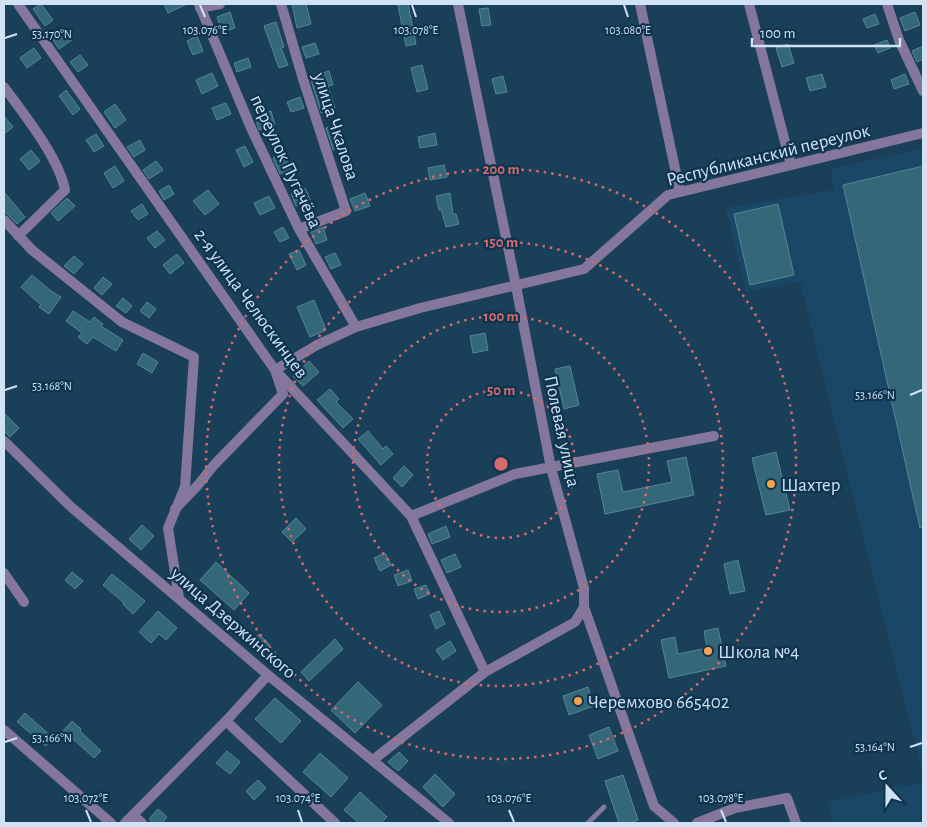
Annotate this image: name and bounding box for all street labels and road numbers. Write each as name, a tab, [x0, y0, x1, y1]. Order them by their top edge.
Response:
street label: улица Чкалова	[309, 69, 362, 183]
street label: переулок Пугачёва	[246, 92, 325, 232]
street label: Республиканский переулок	[665, 121, 872, 190]
street label: 2-я улица Челюскинцев	[190, 226, 311, 382]
street label: Полевая улица	[540, 374, 583, 489]
street label: улица Дзержинского	[166, 563, 299, 682]

